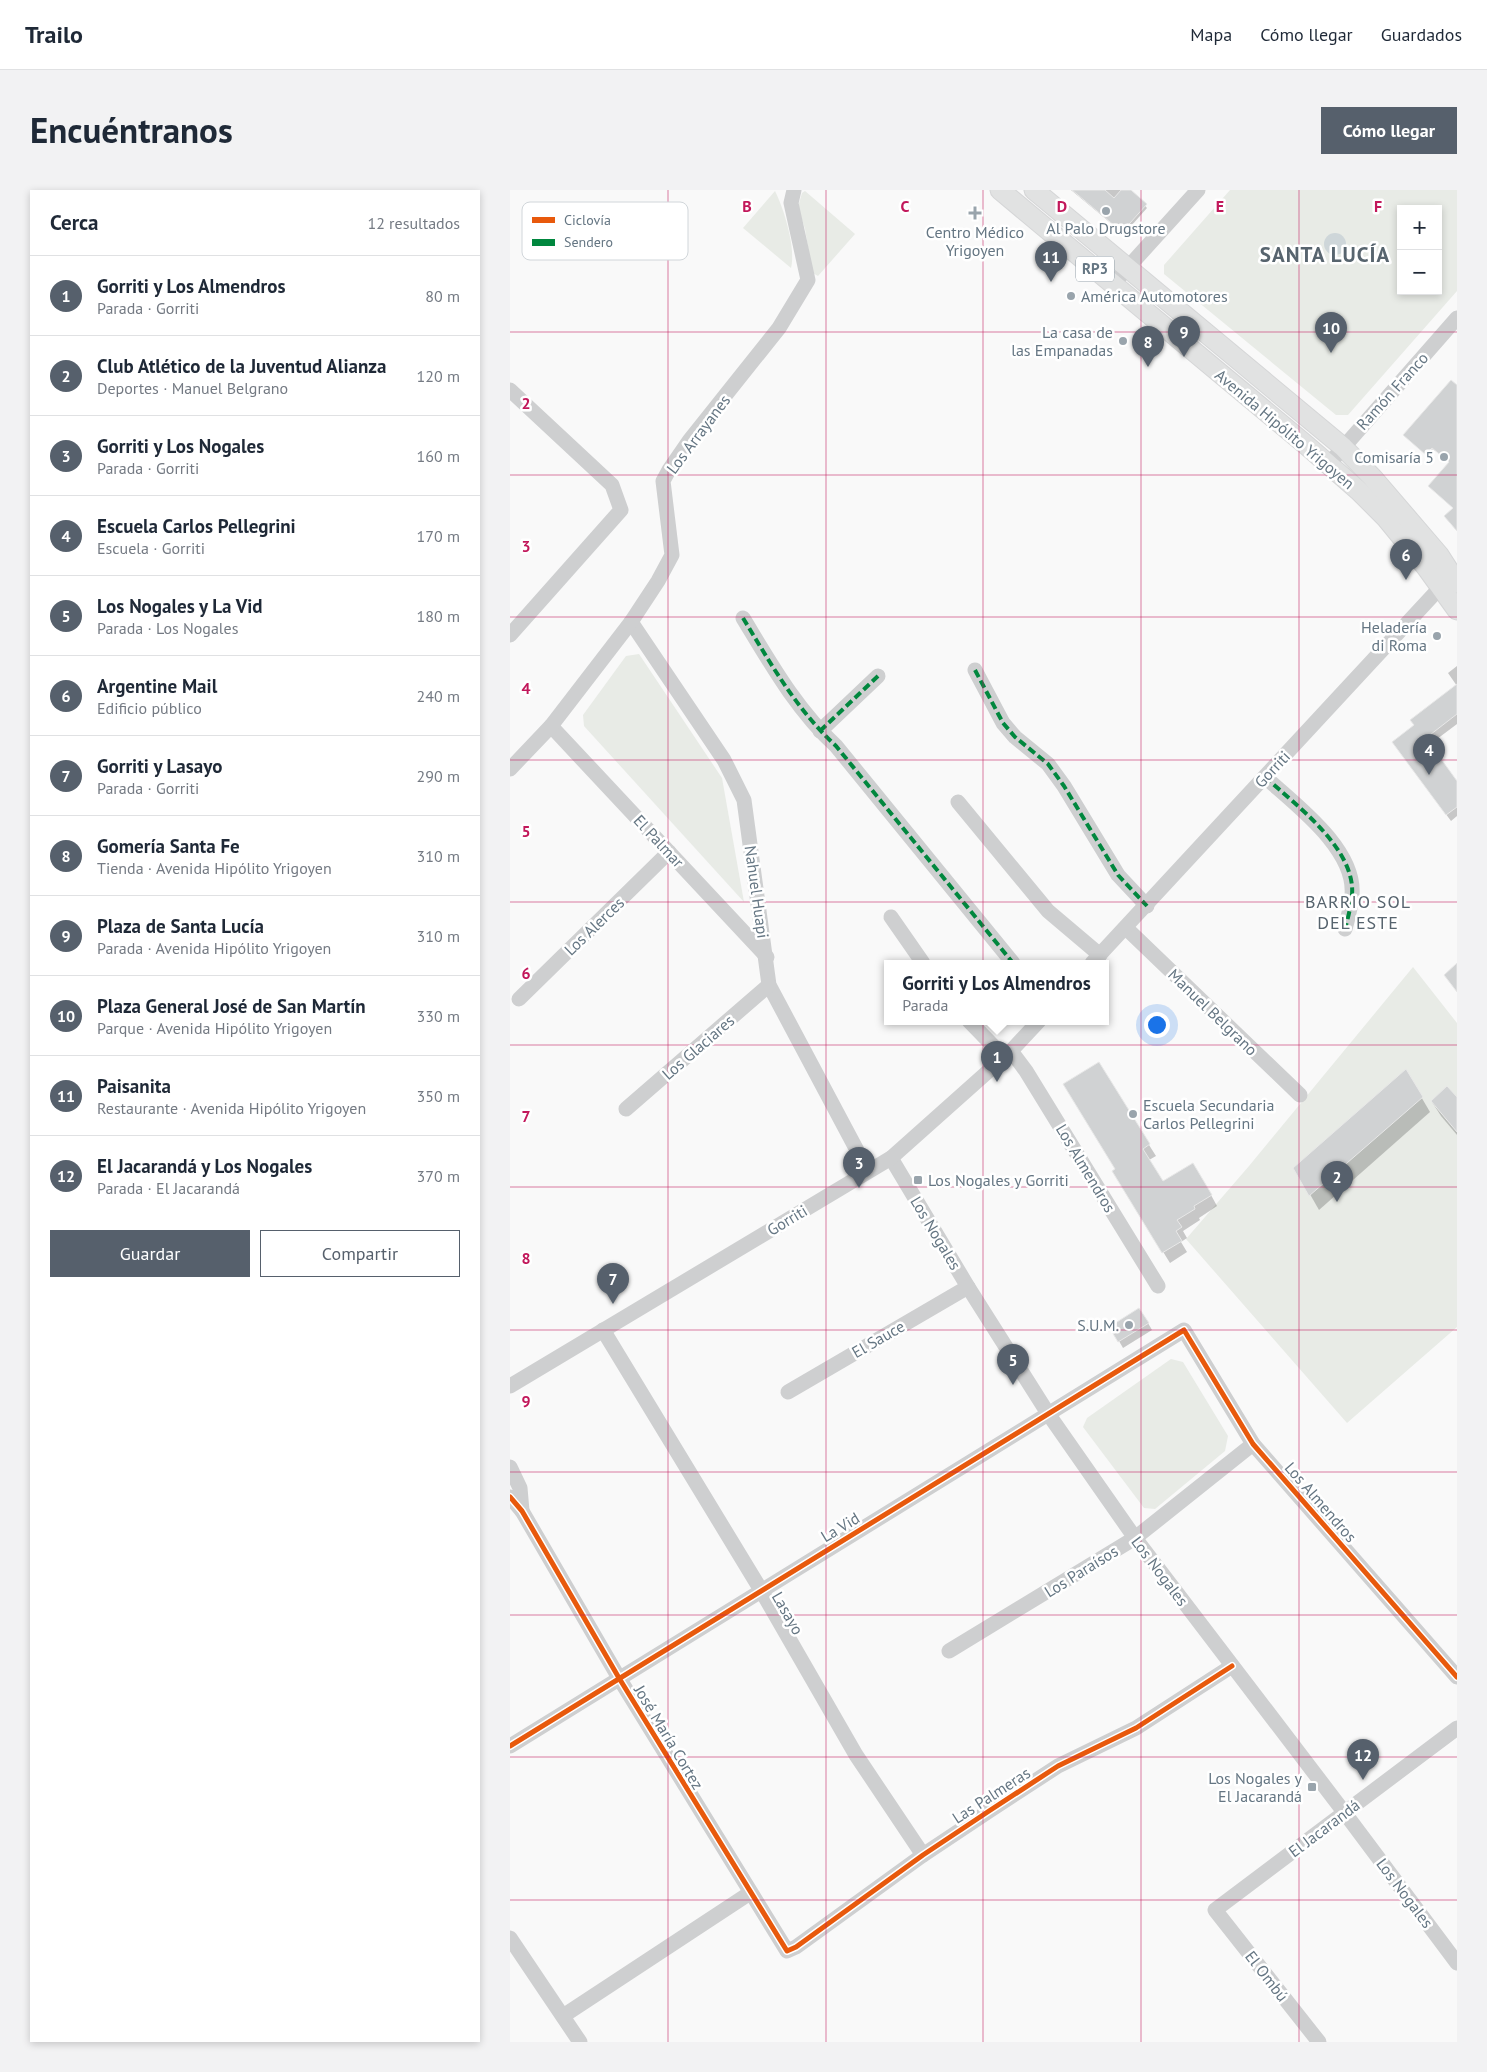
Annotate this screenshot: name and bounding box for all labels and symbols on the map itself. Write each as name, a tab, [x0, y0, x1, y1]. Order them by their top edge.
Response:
text: B	[742, 196, 752, 216]
text: C	[901, 196, 910, 216]
text: D	[1057, 196, 1067, 216]
text: E	[1216, 196, 1224, 216]
text: F	[1374, 196, 1382, 216]
legend	[522, 202, 688, 260]
marker: Al Palo Drugstore	[1100, 205, 1112, 217]
marker: Centro Médico Yrigoyen	[968, 206, 982, 220]
text: Ciclovía	[564, 211, 611, 229]
place label: Al Palo Drugstore	[1046, 218, 1166, 238]
place label: Centro Médico Yrigoyen	[926, 222, 1024, 260]
text: Sendero	[564, 233, 613, 251]
pin: 11	[1035, 241, 1067, 282]
district label: SANTA LUCÍA	[1260, 241, 1390, 268]
road number: RP3	[1076, 256, 1114, 282]
place label: América Automotores	[1081, 286, 1228, 306]
marker: América Automotores	[1065, 290, 1077, 302]
pin: 10	[1315, 312, 1347, 353]
pin: 9	[1168, 316, 1200, 357]
place label: La casa de las Empanadas	[1011, 322, 1113, 360]
pin: 8	[1132, 326, 1164, 367]
marker: La casa de las Empanadas	[1117, 335, 1129, 347]
street label: Ramón Franco	[1352, 348, 1432, 434]
street label: Avenida Hipólito Yrigoyen	[1211, 365, 1359, 493]
street label: Los Arrayanes	[662, 390, 734, 477]
text: 2	[521, 393, 531, 413]
place label: Comisaría 5	[1354, 447, 1434, 467]
marker: Comisaría 5	[1438, 451, 1450, 463]
text: 3	[521, 536, 531, 556]
pin: 6	[1390, 539, 1422, 580]
place label: Heladería di Roma	[1361, 617, 1427, 655]
marker: Heladería di Roma	[1431, 630, 1443, 642]
text: 4	[521, 678, 531, 698]
pin: 4	[1413, 734, 1445, 775]
street label: Gorriti	[1250, 746, 1294, 792]
street label: El Palmar	[630, 810, 689, 872]
text: 5	[521, 821, 531, 841]
street label: Nahuel Huapi	[741, 844, 773, 940]
district label: BARRIO SOL DEL ESTE	[1305, 890, 1411, 934]
street label: Los Alerces	[560, 892, 628, 959]
text: 6	[521, 963, 531, 983]
street label: Manuel Belgrano	[1164, 964, 1262, 1060]
street label: Los Glaciares	[658, 1010, 738, 1084]
your location	[1144, 1012, 1170, 1038]
pin: 1	[981, 1041, 1013, 1082]
place label: Escuela Secundaria Carlos Pellegrini	[1143, 1095, 1274, 1133]
text: 7	[521, 1106, 531, 1126]
marker: Escuela Secundaria Carlos Pellegrini	[1127, 1108, 1139, 1120]
street label: Los Almendros	[1052, 1120, 1120, 1216]
pin: 3	[843, 1147, 875, 1188]
pin: 2	[1321, 1161, 1353, 1202]
place label: Los Nogales y Gorriti	[928, 1170, 1069, 1190]
marker: Los Nogales y Gorriti	[912, 1174, 924, 1186]
street label: Los Nogales	[906, 1193, 966, 1274]
street label: Gorriti	[763, 1200, 811, 1240]
text: 8	[521, 1248, 531, 1268]
pin: 7	[597, 1263, 629, 1304]
place label: S.U.M.	[1077, 1315, 1119, 1335]
street label: El Sauce	[848, 1316, 908, 1362]
marker: S.U.M.	[1123, 1319, 1135, 1331]
pin: 5	[997, 1344, 1029, 1385]
text: 9	[521, 1391, 531, 1411]
street label: Los Almendros	[1281, 1458, 1361, 1546]
street label: La Vid	[817, 1508, 863, 1546]
street label: Los Nogales	[1127, 1532, 1193, 1610]
street label: Los Paraísos	[1041, 1540, 1122, 1601]
street label: Lasayo	[768, 1588, 808, 1638]
street label: José María Cortez	[629, 1680, 708, 1793]
pin: 12	[1347, 1739, 1379, 1780]
street label: Las Palmeras	[948, 1762, 1034, 1828]
place label: Los Nogales y El Jacarandá	[1208, 1768, 1303, 1806]
marker: Los Nogales y El Jacarandá	[1306, 1781, 1318, 1793]
street label: El Jacarandá	[1284, 1795, 1364, 1861]
street label: Los Nogales	[1372, 1854, 1438, 1932]
street label: El Ombú	[1241, 1947, 1293, 2005]

